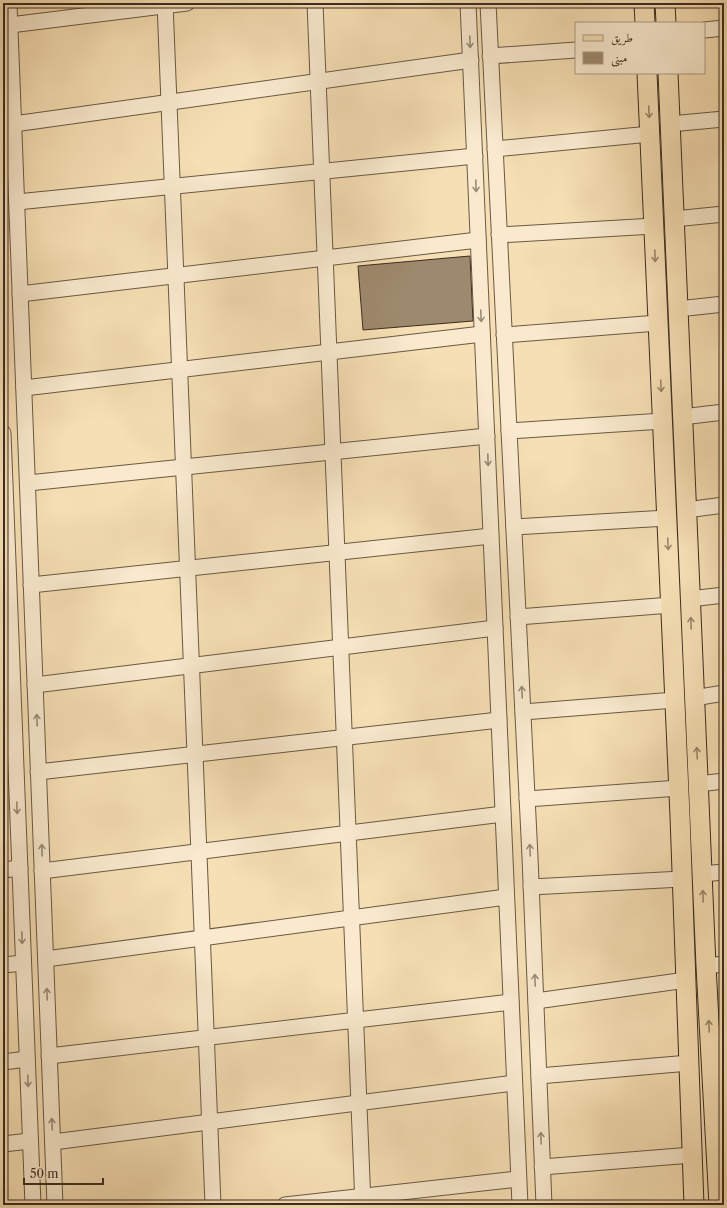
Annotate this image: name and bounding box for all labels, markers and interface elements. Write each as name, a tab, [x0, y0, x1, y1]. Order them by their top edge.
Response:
legend	[575, 22, 705, 74]
text: طريق	[611, 30, 633, 46]
one-way arrow	[466, 35, 474, 48]
text: مبنى	[611, 50, 627, 67]
one-way arrow	[645, 105, 653, 118]
one-way arrow	[472, 179, 480, 192]
one-way arrow	[652, 249, 659, 262]
one-way arrow	[478, 309, 485, 322]
one-way arrow	[657, 379, 665, 392]
one-way arrow	[484, 453, 491, 466]
one-way arrow	[664, 537, 672, 550]
one-way arrow	[688, 617, 695, 630]
one-way arrow	[518, 686, 526, 699]
one-way arrow	[33, 714, 40, 727]
one-way arrow	[693, 747, 701, 760]
one-way arrow	[14, 801, 21, 814]
one-way arrow	[38, 844, 45, 857]
one-way arrow	[526, 844, 534, 857]
one-way arrow	[699, 890, 707, 903]
one-way arrow	[19, 931, 26, 944]
one-way arrow	[531, 974, 539, 987]
one-way arrow	[43, 988, 51, 1001]
one-way arrow	[706, 1020, 713, 1033]
one-way arrow	[24, 1074, 32, 1087]
one-way arrow	[48, 1118, 56, 1131]
one-way arrow	[537, 1132, 545, 1145]
scale bar	[24, 1160, 103, 1186]
text: 50 m	[30, 1166, 59, 1181]

